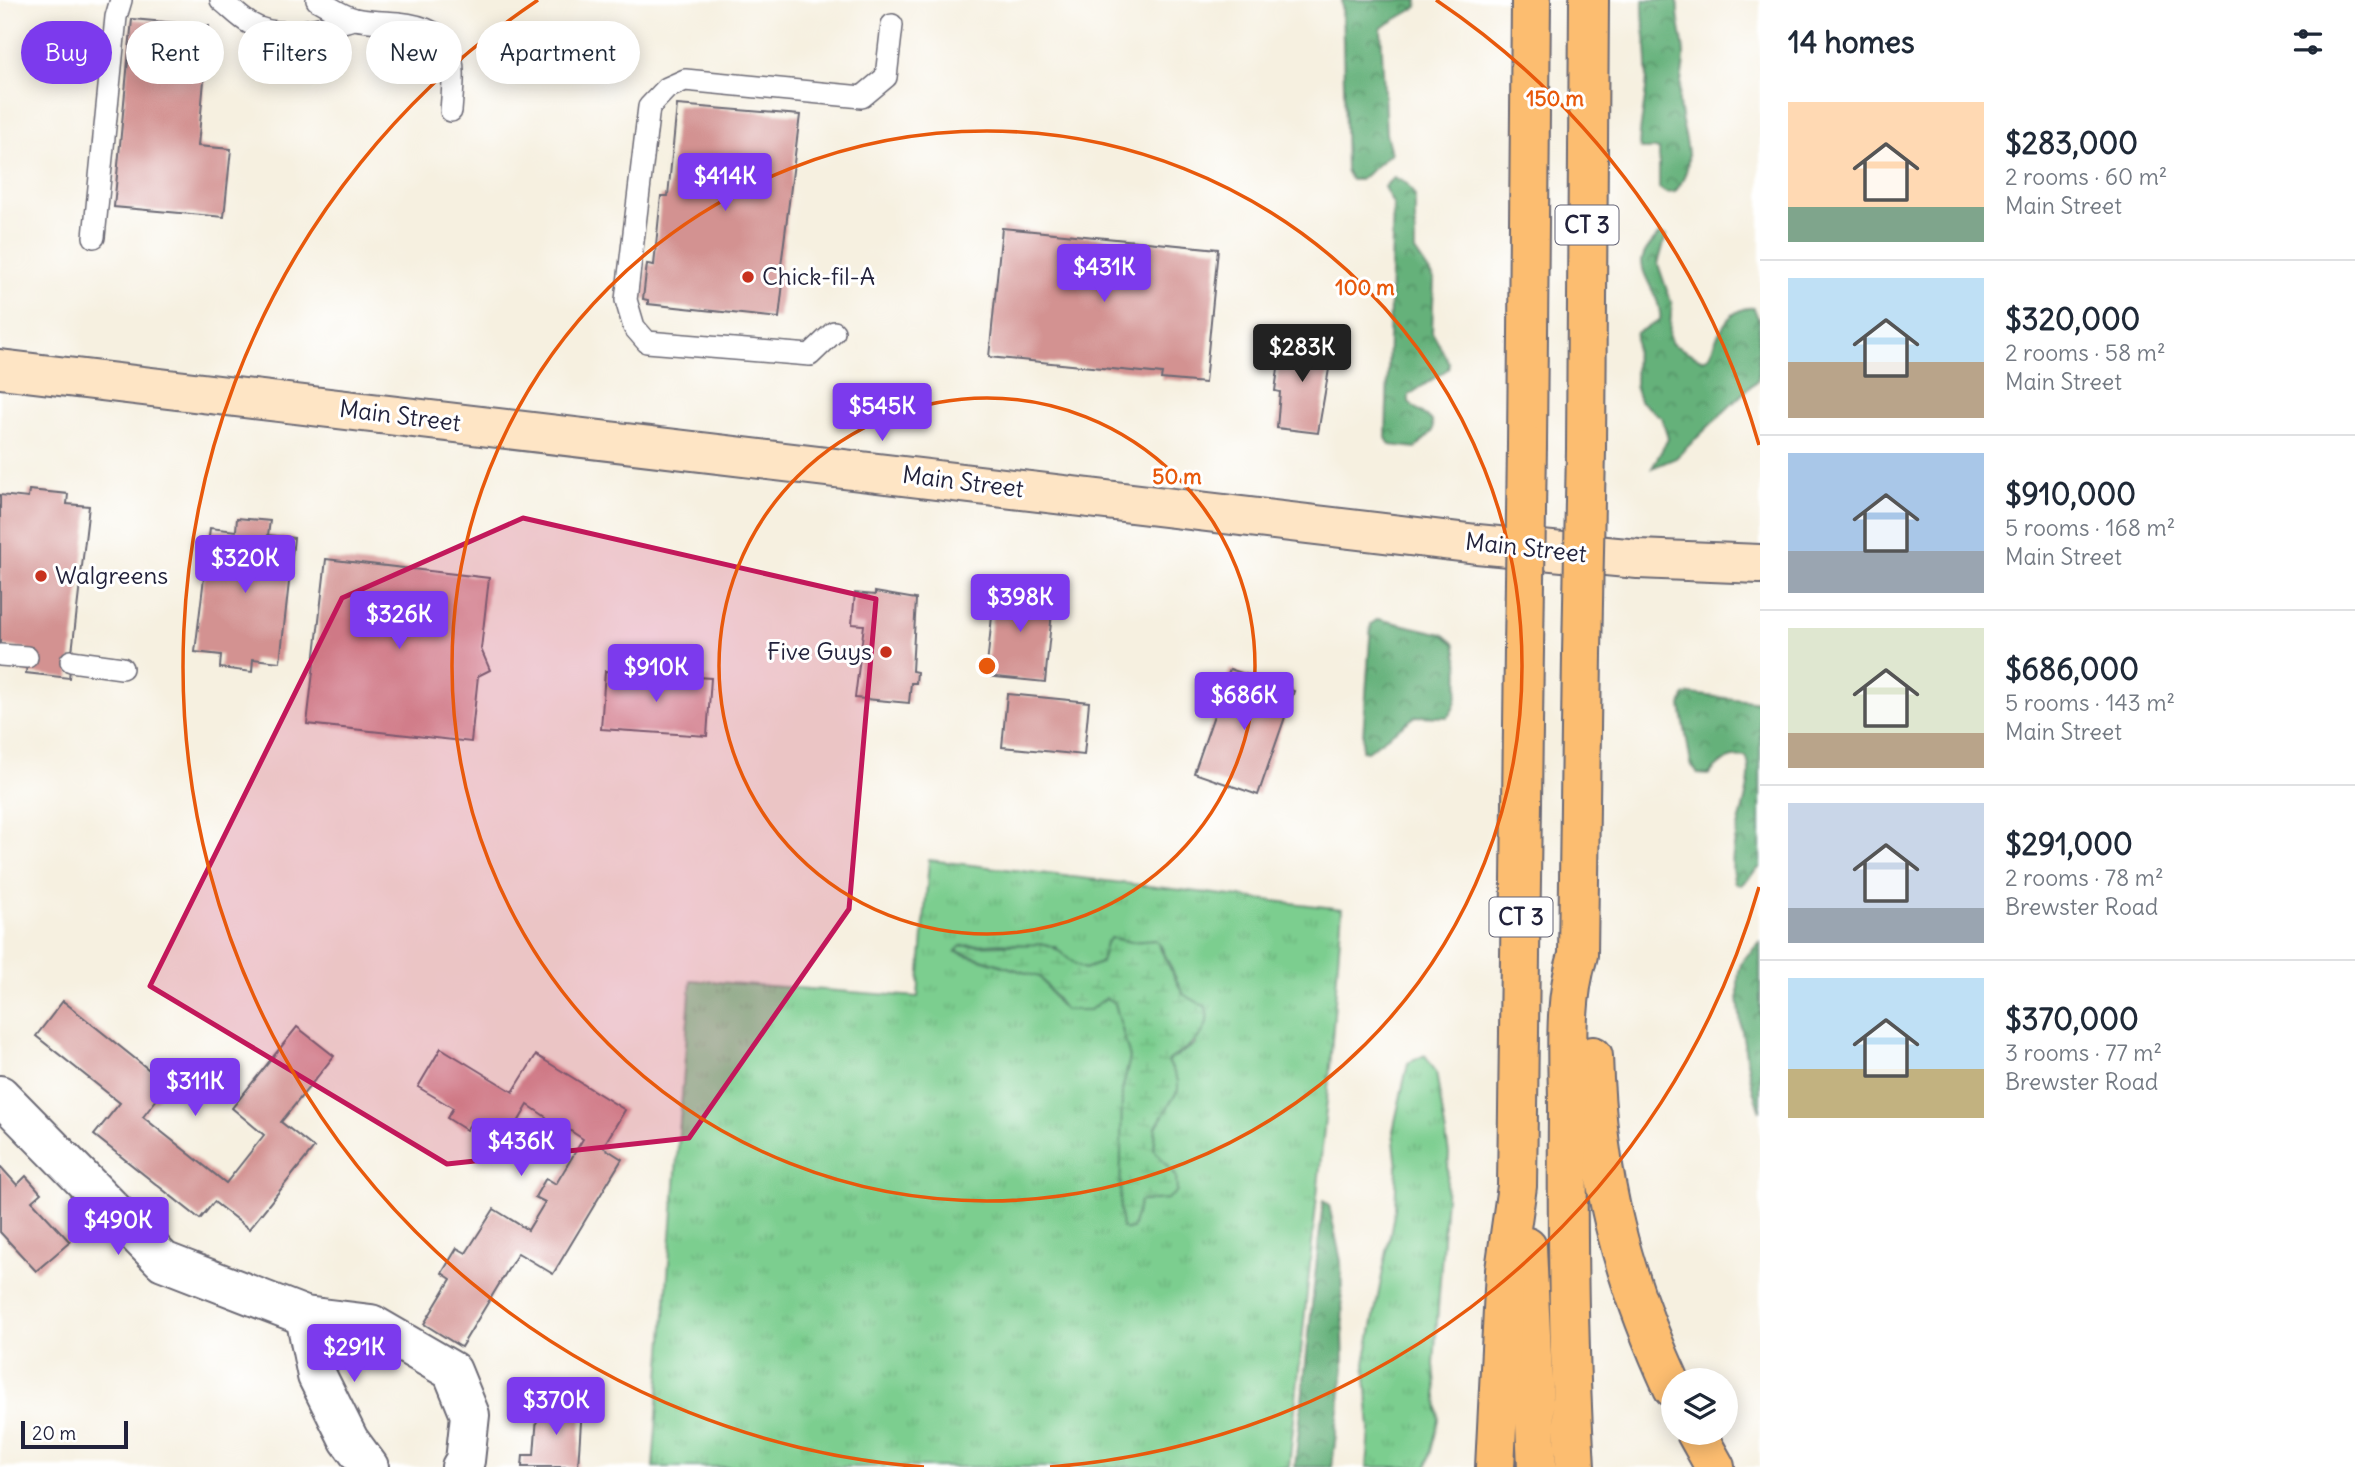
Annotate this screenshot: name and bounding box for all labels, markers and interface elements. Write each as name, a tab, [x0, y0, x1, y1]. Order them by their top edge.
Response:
chip: Buy	[21, 21, 112, 84]
chip: Rent	[126, 21, 224, 84]
chip: Filters	[238, 21, 352, 84]
chip: New	[366, 21, 462, 84]
chip: Apartment	[476, 21, 640, 84]
text: 14 homes	[1788, 23, 1915, 61]
icon: filters	[2289, 23, 2327, 61]
text: 150 m	[1526, 85, 1584, 112]
text: $283,000	[2005, 124, 2138, 162]
icon: home	[1844, 130, 1928, 214]
pin: $414K	[676, 154, 774, 213]
text: $414K	[694, 161, 756, 190]
text: 2 rooms · 60 m²	[2005, 162, 2167, 191]
text: Main Street	[2005, 191, 2122, 220]
road number: CT 3	[1556, 206, 1618, 244]
pin: $431K	[1055, 244, 1153, 304]
text: $431K	[1073, 252, 1135, 281]
place label: Chick-fil-A	[762, 261, 875, 291]
marker: Chick-fil-A	[740, 269, 756, 285]
text: 100 m	[1335, 274, 1395, 301]
text: $320,000	[2005, 300, 2140, 338]
icon: home	[1844, 306, 1928, 390]
pin: $283K	[1253, 324, 1351, 384]
text: $283K	[1269, 332, 1335, 361]
text: 2 rooms · 58 m²	[2005, 338, 2166, 367]
text: Main Street	[2005, 367, 2122, 396]
pin: $545K	[833, 384, 931, 443]
text: $545K	[849, 391, 915, 420]
street label: Main Street	[338, 393, 463, 437]
street label: Main Street	[901, 459, 1026, 503]
text: 50 m	[1152, 463, 1202, 490]
text: $910,000	[2005, 475, 2136, 513]
icon: home	[1844, 481, 1928, 565]
text: 5 rooms · 168 m²	[2005, 513, 2175, 542]
street label: Main Street	[1464, 526, 1588, 568]
pin: $320K	[196, 536, 294, 595]
text: Main Street	[2005, 542, 2122, 571]
text: $320K	[211, 543, 279, 572]
place label: Walgreens	[55, 560, 168, 590]
marker: Walgreens	[33, 568, 49, 584]
pin: $398K	[971, 574, 1069, 634]
text: $398K	[987, 582, 1053, 611]
pin: $326K	[350, 592, 448, 651]
text: $326K	[366, 599, 432, 628]
place label: Five Guys	[767, 636, 872, 666]
pin: $910K	[607, 644, 705, 704]
marker: Five Guys	[878, 644, 894, 660]
text: $686,000	[2005, 650, 2139, 688]
text: $910K	[624, 652, 688, 681]
centre of rings	[975, 654, 999, 678]
icon: home	[1844, 656, 1928, 740]
pin: $686K	[1195, 672, 1293, 732]
text: $686K	[1211, 680, 1277, 709]
text: 5 rooms · 143 m²	[2005, 688, 2175, 717]
text: Main Street	[2005, 717, 2122, 746]
text: $291,000	[2005, 825, 2133, 863]
icon: home	[1844, 831, 1928, 915]
text: 2 rooms · 78 m²	[2005, 863, 2164, 892]
text: Brewster Road	[2005, 892, 2158, 921]
road number: CT 3	[1490, 898, 1552, 936]
text: $370,000	[2005, 1000, 2139, 1038]
icon: home	[1844, 1006, 1928, 1090]
text: 3 rooms · 77 m²	[2005, 1038, 2162, 1067]
pin: $311K	[146, 1058, 244, 1118]
text: $311K	[166, 1066, 224, 1095]
text: Brewster Road	[2005, 1067, 2158, 1096]
pin: $436K	[472, 1118, 570, 1178]
text: $436K	[488, 1126, 554, 1155]
pin: $490K	[69, 1198, 167, 1257]
text: $490K	[84, 1205, 152, 1234]
pin: $291K	[305, 1324, 403, 1384]
text: $291K	[323, 1332, 385, 1361]
map controls	[1661, 1368, 1738, 1445]
button: layers	[1661, 1368, 1738, 1445]
pin: $370K	[507, 1378, 605, 1437]
text: $370K	[523, 1385, 589, 1414]
scale bar	[21, 1418, 128, 1450]
text: 20 m	[32, 1421, 76, 1445]

